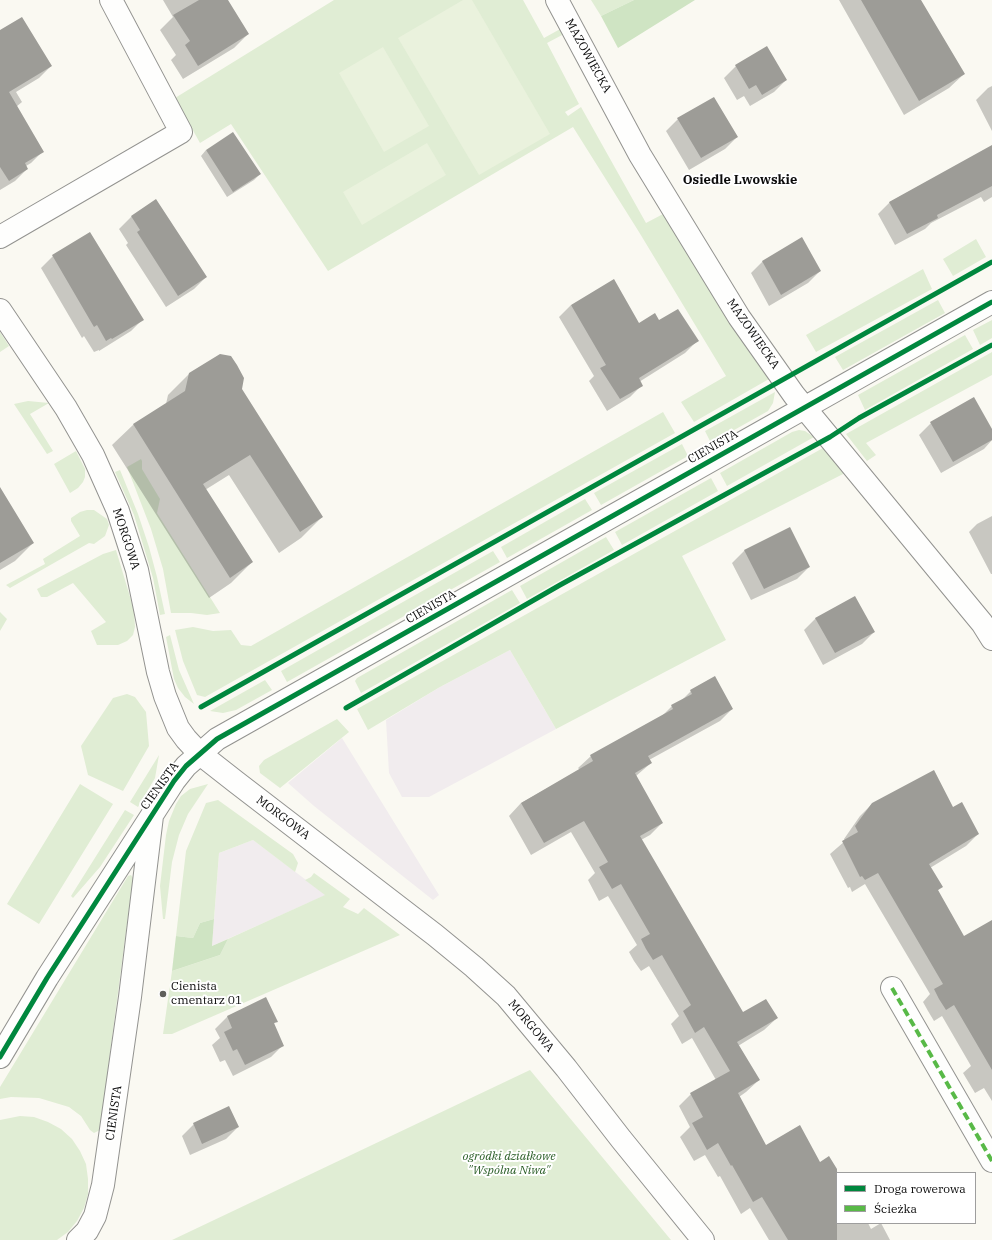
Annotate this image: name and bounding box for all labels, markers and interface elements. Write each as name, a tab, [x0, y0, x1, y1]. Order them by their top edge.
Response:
street label: MAZOWIECKA	[562, 16, 614, 96]
district label: Osiedle Lwowskie	[683, 172, 797, 188]
street label: MAZOWIECKA	[723, 296, 783, 372]
street label: CIENISTA	[685, 427, 741, 467]
street label: MORGOWA	[109, 506, 143, 572]
street label: CIENISTA	[403, 587, 459, 627]
street label: CIENISTA	[138, 759, 182, 813]
street label: MORGOWA	[253, 793, 313, 843]
place label: Cienista cmentarz 01	[171, 980, 242, 1008]
marker: Cienista cmentarz 01	[158, 989, 168, 999]
street label: MORGOWA	[505, 997, 557, 1055]
street label: CIENISTA	[103, 1085, 125, 1141]
park label: ogródki działkowe "Wspólna Niwa"	[462, 1150, 556, 1178]
legend	[836, 1172, 976, 1224]
text: Droga rowerowa	[874, 1181, 966, 1196]
text: Ścieżka	[874, 1201, 917, 1216]

